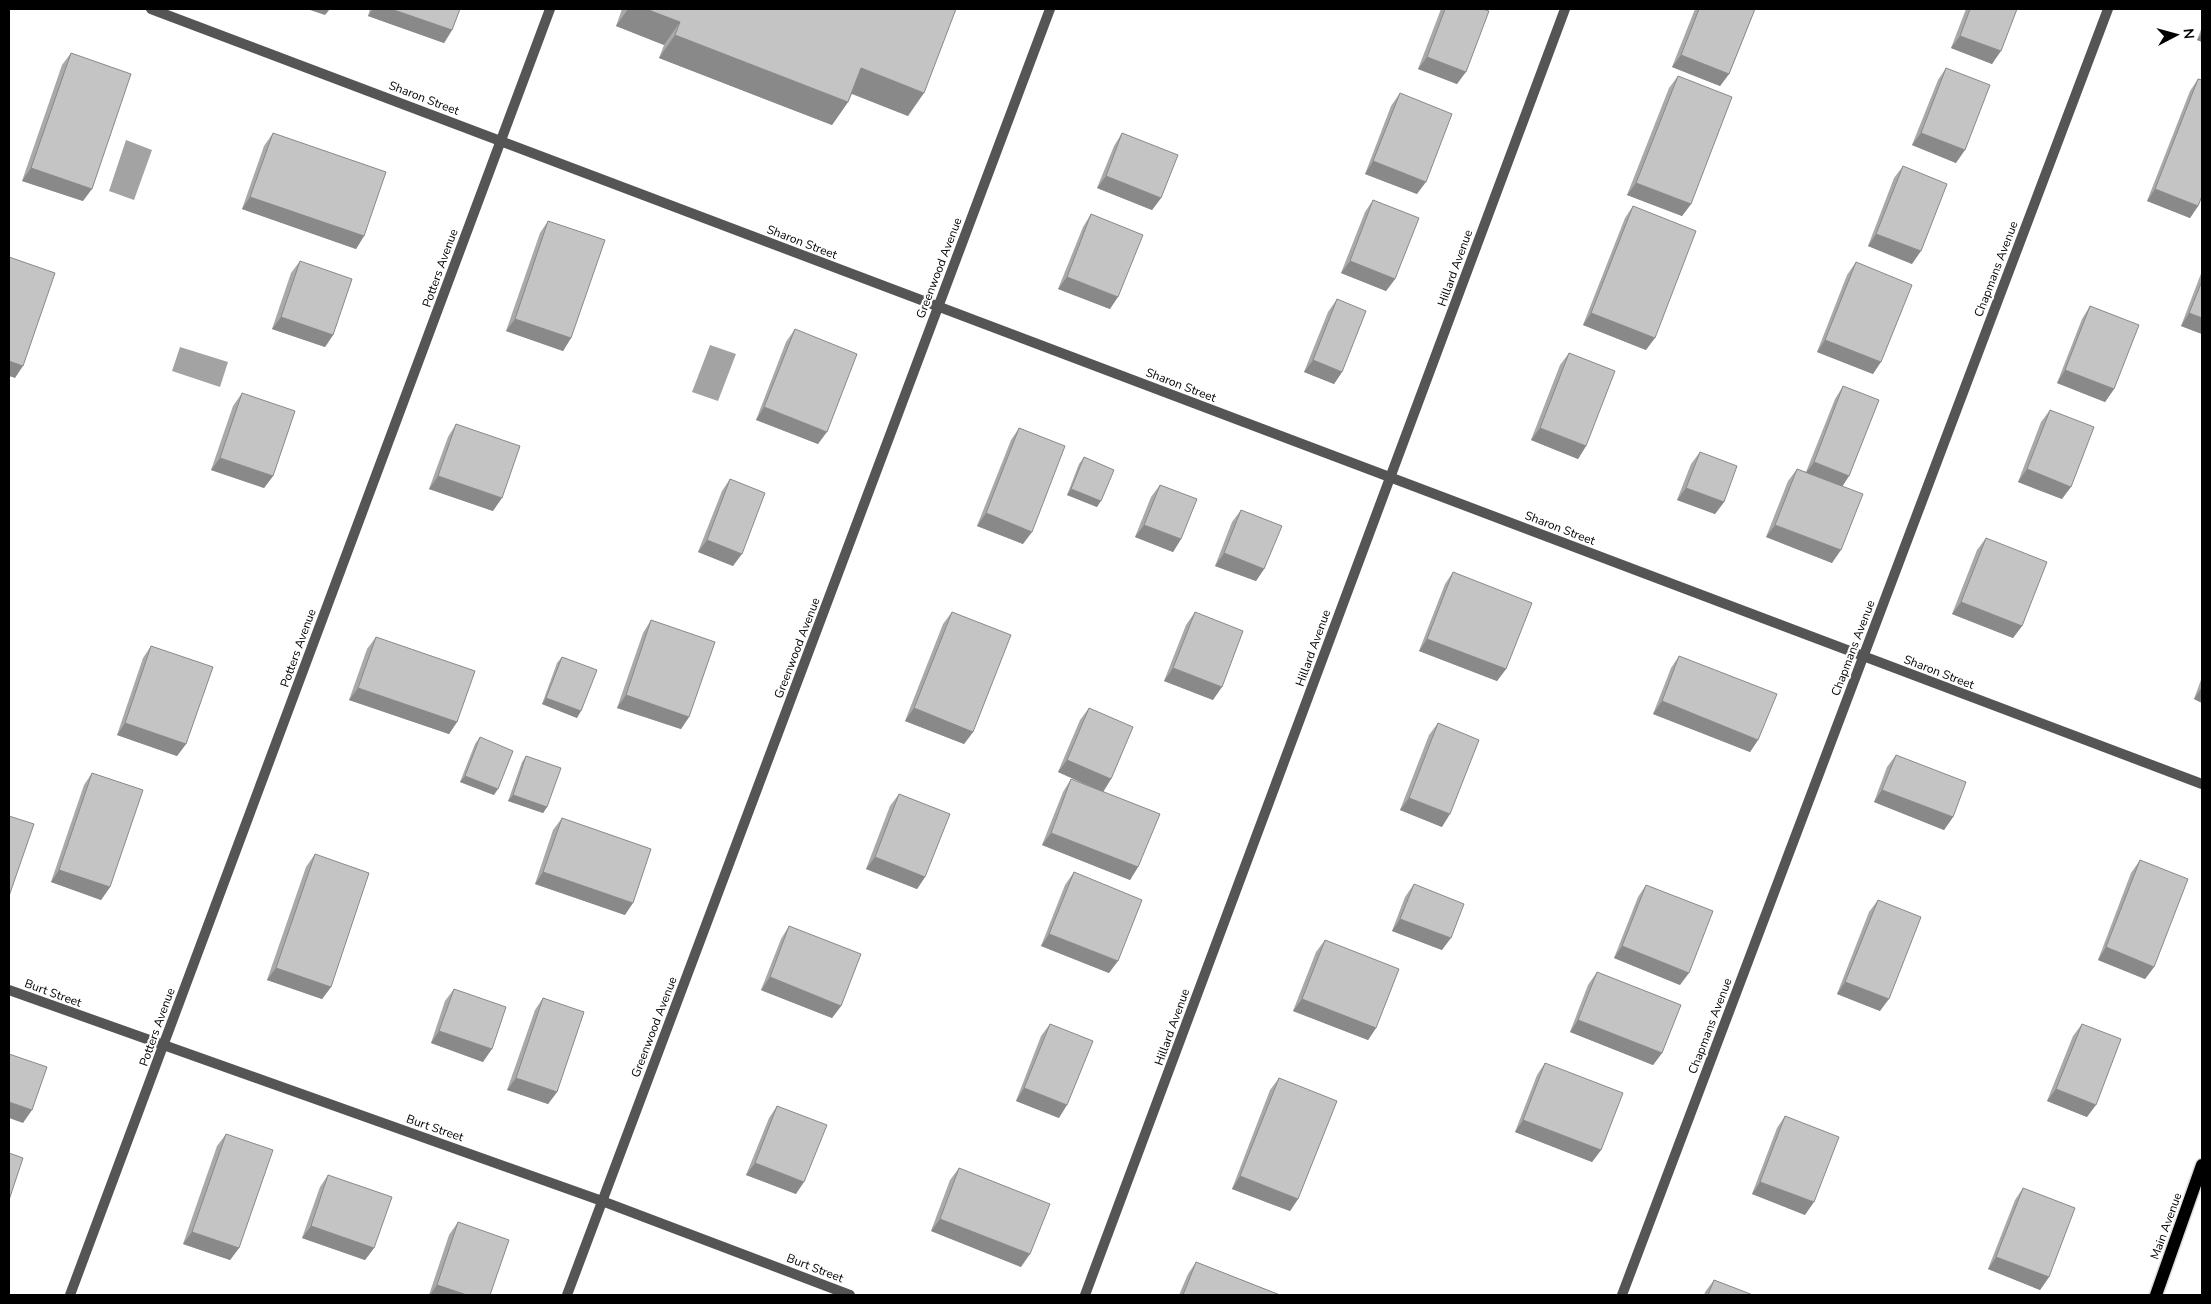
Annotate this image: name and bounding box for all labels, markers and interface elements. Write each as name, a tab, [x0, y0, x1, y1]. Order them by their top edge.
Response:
north arrow	[2151, 10, 2201, 60]
text: N	[2178, 27, 2198, 40]
street label: Sharon Street	[387, 77, 462, 119]
street label: Greenwood Avenue	[912, 215, 966, 321]
street label: Chapmans Avenue	[1970, 219, 2022, 319]
street label: Sharon Street	[765, 221, 840, 263]
street label: Potters Avenue	[418, 227, 462, 309]
street label: Hillard Avenue	[1434, 227, 1476, 309]
street label: Sharon Street	[1144, 364, 1219, 406]
street label: Sharon Street	[1523, 507, 1598, 549]
street label: Greenwood Avenue	[770, 595, 824, 701]
street label: Chapmans Avenue	[1827, 598, 1879, 698]
street label: Potters Avenue	[276, 607, 320, 689]
street label: Hillard Avenue	[1292, 607, 1334, 689]
street label: Sharon Street	[1902, 651, 1977, 693]
street label: Greenwood Avenue	[627, 974, 681, 1080]
street label: Burt Street	[22, 975, 84, 1011]
street label: Chapmans Avenue	[1684, 976, 1736, 1076]
street label: Potters Avenue	[135, 986, 179, 1068]
street label: Hillard Avenue	[1151, 986, 1193, 1068]
street label: Burt Street	[404, 1111, 466, 1146]
street label: Main Avenue	[2146, 1190, 2186, 1262]
street label: Burt Street	[784, 1250, 846, 1286]

